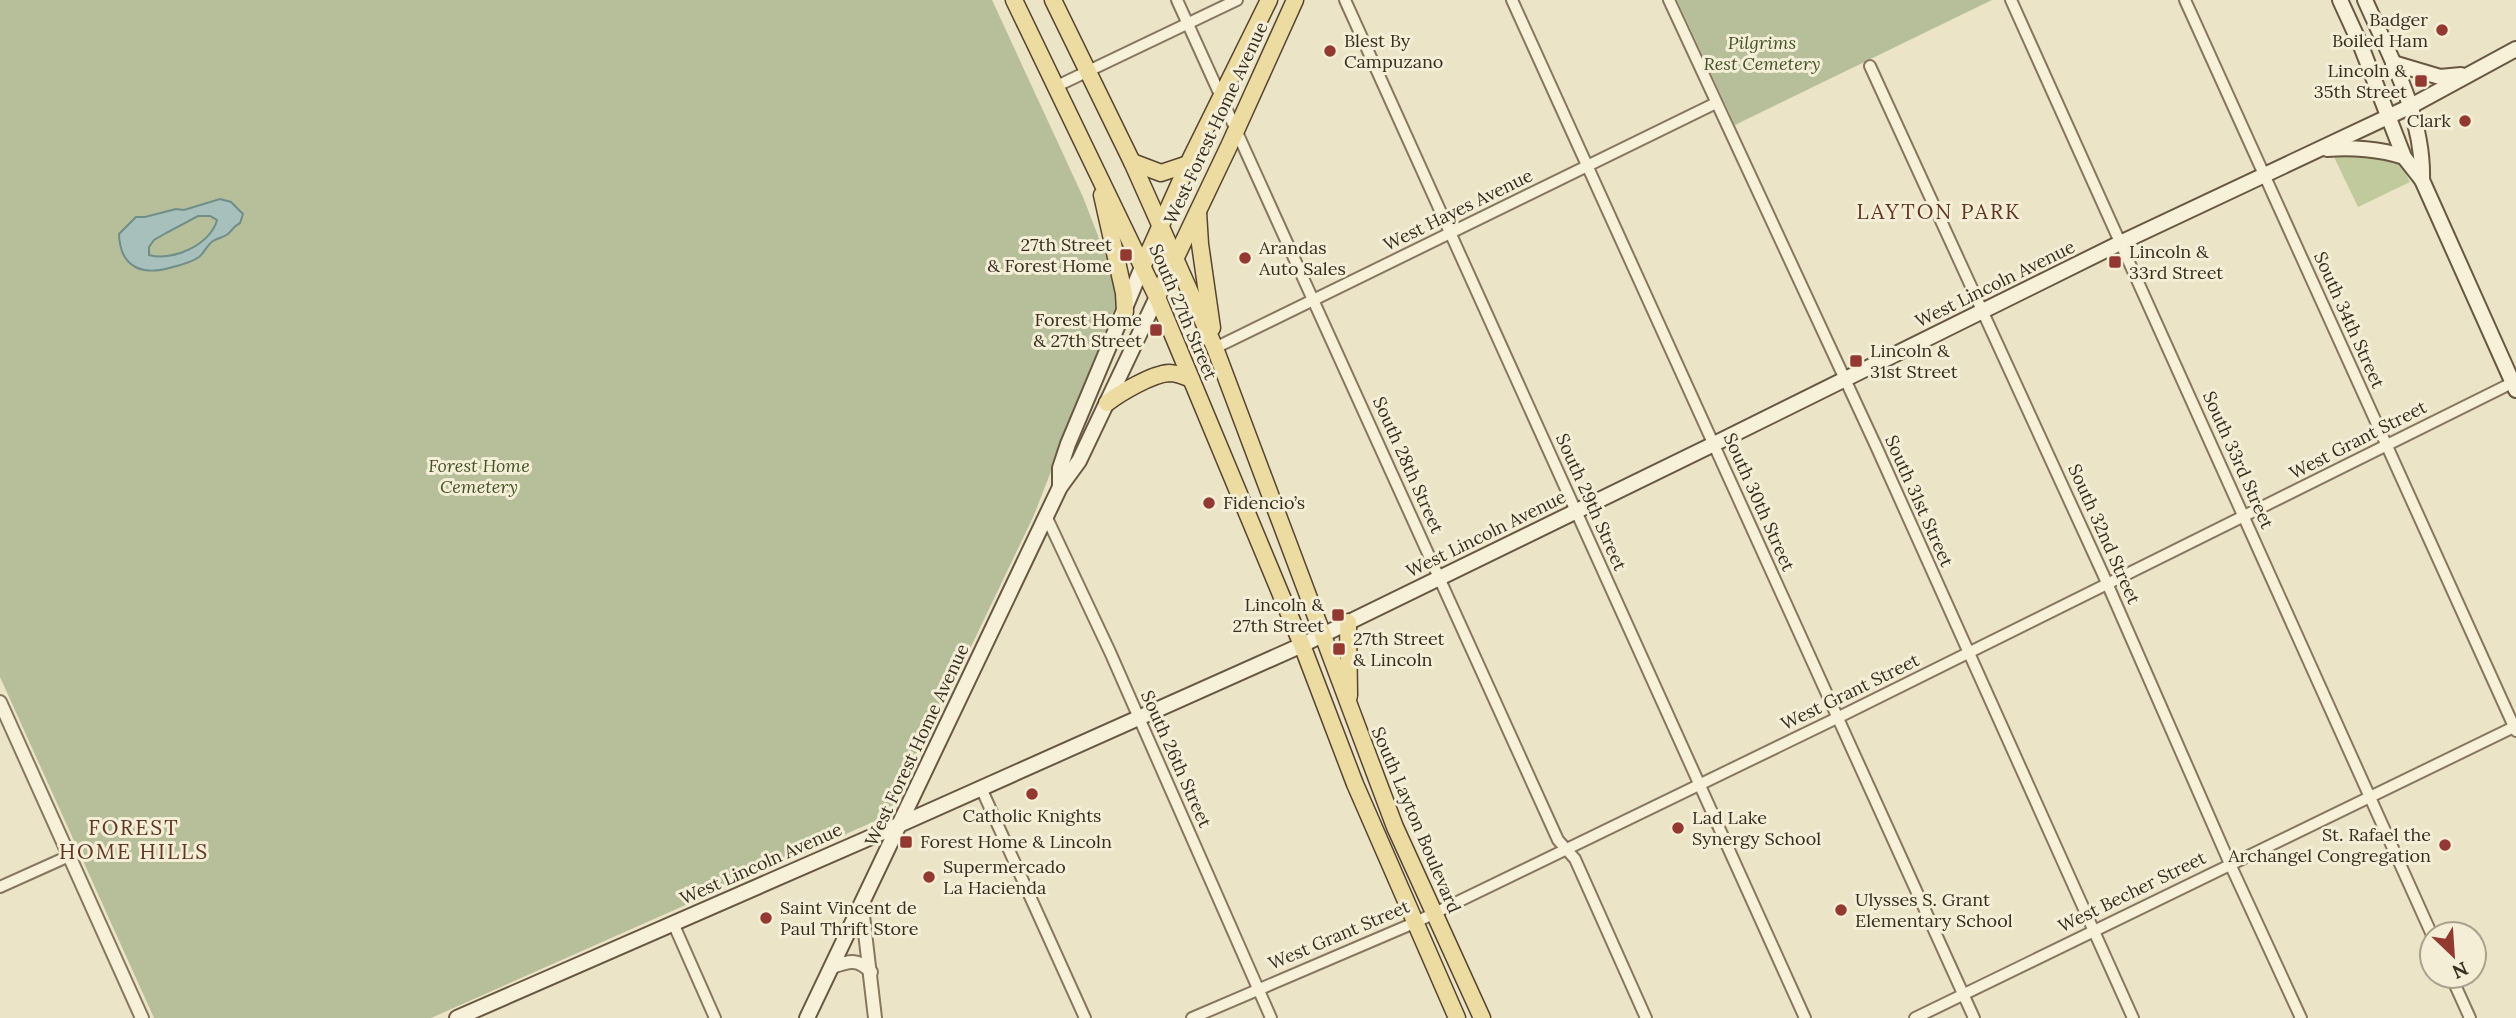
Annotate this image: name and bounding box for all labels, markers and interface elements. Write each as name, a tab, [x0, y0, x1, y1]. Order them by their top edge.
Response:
place label: Badger Boiled Ham	[2332, 8, 2428, 52]
street label: West Forest Home Avenue	[1159, 18, 1273, 228]
marker: Badger Boiled Ham	[2434, 22, 2450, 38]
place label: Blest By Campuzano	[1344, 29, 1443, 73]
park label: Pilgrims Rest Cemetery	[1704, 31, 1820, 75]
marker: Blest By Campuzano	[1322, 43, 1338, 59]
place label: Lincoln & 35th Street	[2314, 59, 2407, 103]
marker: Lincoln & 35th Street	[2413, 73, 2429, 89]
place label: Clark	[2407, 109, 2451, 132]
marker: Clark	[2457, 113, 2473, 129]
street label: West Hayes Avenue	[1379, 163, 1536, 256]
district label: LAYTON PARK	[1857, 198, 2021, 225]
place label: 27th Street & Forest Home	[987, 233, 1112, 277]
street label: West Lincoln Avenue	[1911, 235, 2079, 332]
place label: Arandas Auto Sales	[1258, 236, 1346, 280]
street label: South 27th Street	[1144, 240, 1222, 383]
place label: Lincoln & 33rd Street	[2129, 240, 2223, 284]
marker: 27th Street & Forest Home	[1118, 247, 1134, 263]
street label: South 34th Street	[2309, 248, 2390, 392]
marker: Arandas Auto Sales	[1237, 250, 1253, 266]
marker: Lincoln & 33rd Street	[2107, 254, 2123, 270]
place label: Forest Home & 27th Street	[1033, 308, 1142, 352]
marker: Forest Home & 27th Street	[1148, 322, 1164, 338]
place label: Lincoln & 31st Street	[1870, 339, 1958, 383]
marker: Lincoln & 31st Street	[1848, 353, 1864, 369]
street label: South 33rd Street	[2198, 387, 2279, 532]
street label: South 28th Street	[1368, 393, 1449, 537]
street label: West Grant Street	[2285, 395, 2430, 484]
street label: South 30th Street	[1719, 429, 1800, 574]
street label: South 29th Street	[1551, 430, 1632, 574]
street label: South 31st Street	[1880, 431, 1959, 570]
park label: Forest Home Cemetery	[428, 454, 530, 498]
street label: South 32nd Street	[2063, 460, 2146, 608]
street label: West Lincoln Avenue	[1402, 485, 1570, 582]
place label: Fidencio’s	[1223, 491, 1305, 514]
marker: Fidencio’s	[1201, 495, 1217, 511]
place label: Lincoln & 27th Street	[1233, 593, 1324, 637]
marker: Lincoln & 27th Street	[1330, 607, 1346, 623]
place label: 27th Street & Lincoln	[1353, 627, 1445, 671]
street label: West Forest Home Avenue	[860, 640, 974, 850]
marker: 27th Street & Lincoln	[1331, 641, 1347, 657]
street label: West Grant Street	[1777, 648, 1923, 735]
street label: South 26th Street	[1136, 687, 1217, 831]
street label: South Layton Boulevard	[1367, 723, 1466, 917]
marker: Catholic Knights	[1024, 786, 1040, 802]
place label: Catholic Knights	[963, 804, 1101, 827]
place label: Lad Lake Synergy School	[1692, 806, 1821, 850]
district label: FOREST HOME HILLS	[59, 814, 209, 865]
street label: West Lincoln Avenue	[676, 817, 846, 910]
marker: Lad Lake Synergy School	[1670, 820, 1686, 836]
place label: St. Rafael the Archangel Congregation	[2227, 823, 2431, 867]
place label: Forest Home & Lincoln	[920, 830, 1112, 853]
marker: Forest Home & Lincoln	[898, 834, 914, 850]
marker: St. Rafael the Archangel Congregation	[2437, 837, 2453, 853]
street label: West Becher Street	[2054, 846, 2209, 937]
place label: Supermercado La Hacienda	[943, 855, 1066, 899]
marker: Supermercado La Hacienda	[921, 869, 937, 885]
place label: Ulysses S. Grant Elementary School	[1855, 888, 2013, 932]
street label: West Grant Street	[1265, 894, 1413, 975]
place label: Saint Vincent de Paul Thrift Store	[780, 896, 919, 940]
marker: Ulysses S. Grant Elementary School	[1833, 902, 1849, 918]
marker: Saint Vincent de Paul Thrift Store	[758, 910, 774, 926]
north arrow	[2418, 920, 2488, 990]
text: N	[2448, 956, 2472, 985]

